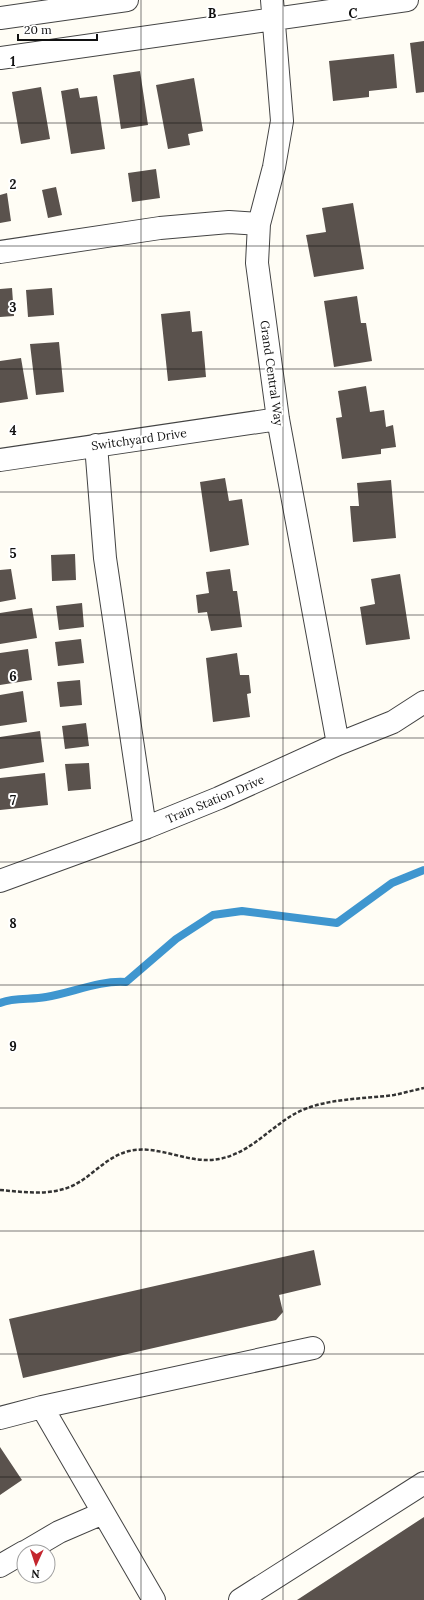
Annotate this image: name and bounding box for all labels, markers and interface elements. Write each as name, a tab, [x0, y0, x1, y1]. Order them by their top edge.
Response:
text: B	[208, 5, 217, 22]
text: C	[349, 5, 358, 22]
scale bar	[18, 16, 97, 42]
text: 20 m	[24, 22, 52, 37]
text: 1	[10, 53, 16, 70]
text: 2	[10, 176, 17, 193]
text: 3	[9, 299, 17, 316]
street label: Grand Central Way	[257, 319, 287, 427]
text: 4	[9, 422, 17, 439]
street label: Switchyard Drive	[90, 425, 188, 453]
text: 5	[9, 545, 17, 562]
text: 6	[9, 668, 17, 685]
street label: Train Station Drive	[163, 771, 267, 827]
text: 7	[10, 792, 16, 809]
text: 8	[9, 915, 17, 932]
text: 9	[9, 1038, 17, 1055]
north arrow	[16, 1544, 56, 1584]
text: N	[30, 1567, 40, 1581]

